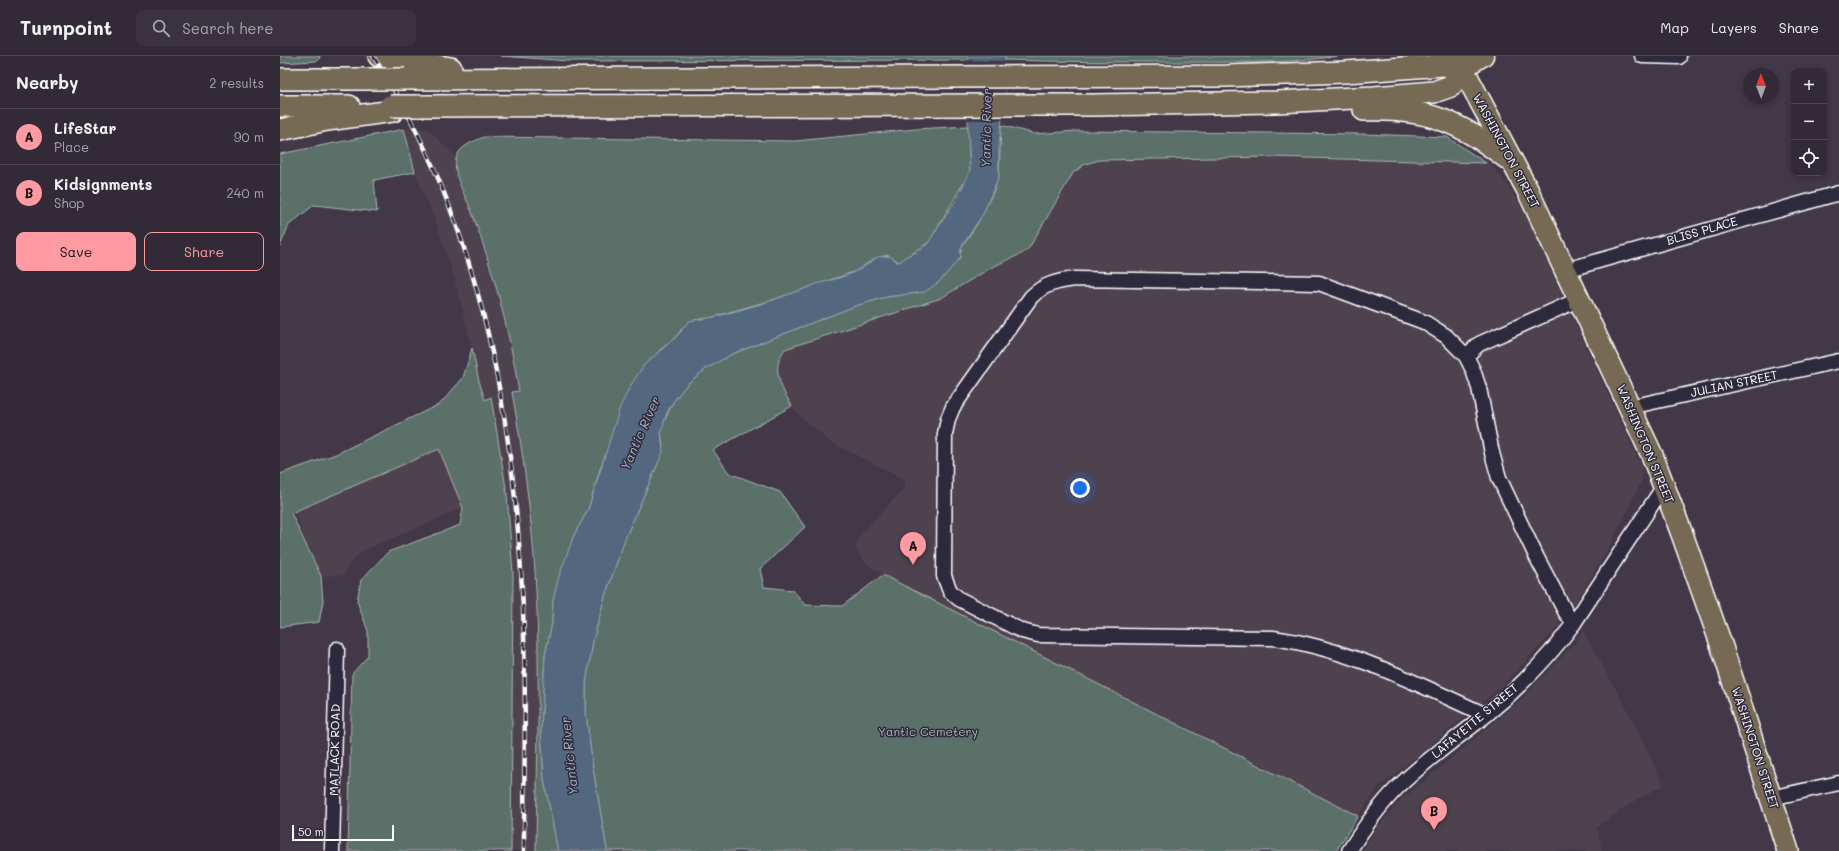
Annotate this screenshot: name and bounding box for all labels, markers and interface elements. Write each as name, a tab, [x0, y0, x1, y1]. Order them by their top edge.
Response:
search box	[136, 10, 416, 46]
text: Turnpoint	[20, 15, 112, 40]
icon: search	[150, 17, 172, 39]
text: Search here	[182, 18, 273, 38]
text: Map	[1660, 18, 1689, 37]
text: Layers	[1711, 18, 1757, 37]
text: Share	[1779, 18, 1819, 37]
north arrow	[1743, 68, 1779, 104]
map controls	[1791, 68, 1827, 176]
button: +	[1791, 68, 1827, 104]
text: Nearby	[16, 71, 78, 93]
text: 2 results	[209, 74, 264, 91]
water label: Yantic River	[976, 88, 995, 168]
street label: WASHINGTON STREET	[1470, 90, 1544, 211]
button: −	[1791, 104, 1827, 140]
text: LifeStar	[54, 118, 116, 138]
text: A	[24, 128, 34, 145]
text: 90 m	[234, 128, 264, 145]
text: Place	[54, 138, 89, 155]
button: locate	[1791, 140, 1827, 176]
text: Kidsignments	[54, 174, 152, 194]
text: B	[25, 184, 33, 201]
text: 240 m	[227, 184, 264, 201]
text: Shop	[54, 194, 84, 211]
street label: BLISS PLACE	[1664, 212, 1739, 248]
button: Save	[16, 232, 136, 271]
button: Share	[144, 232, 264, 271]
street label: JULIAN STREET	[1689, 366, 1779, 400]
street label: WASHINGTON STREET	[1614, 382, 1678, 506]
water label: Yantic River	[616, 393, 664, 472]
your location	[1070, 478, 1090, 498]
pin: A	[900, 532, 926, 565]
street label: LAFAYETTE STREET	[1428, 679, 1521, 761]
street label: WASHINGTON STREET	[1729, 685, 1783, 811]
street label: MATLACK ROAD	[325, 704, 343, 796]
water label: Yantic River	[556, 715, 581, 796]
park label: Yantic Cemetery	[878, 723, 978, 739]
pin: B	[1421, 797, 1447, 830]
scale bar	[292, 823, 394, 842]
text: 50 m	[298, 824, 324, 839]

